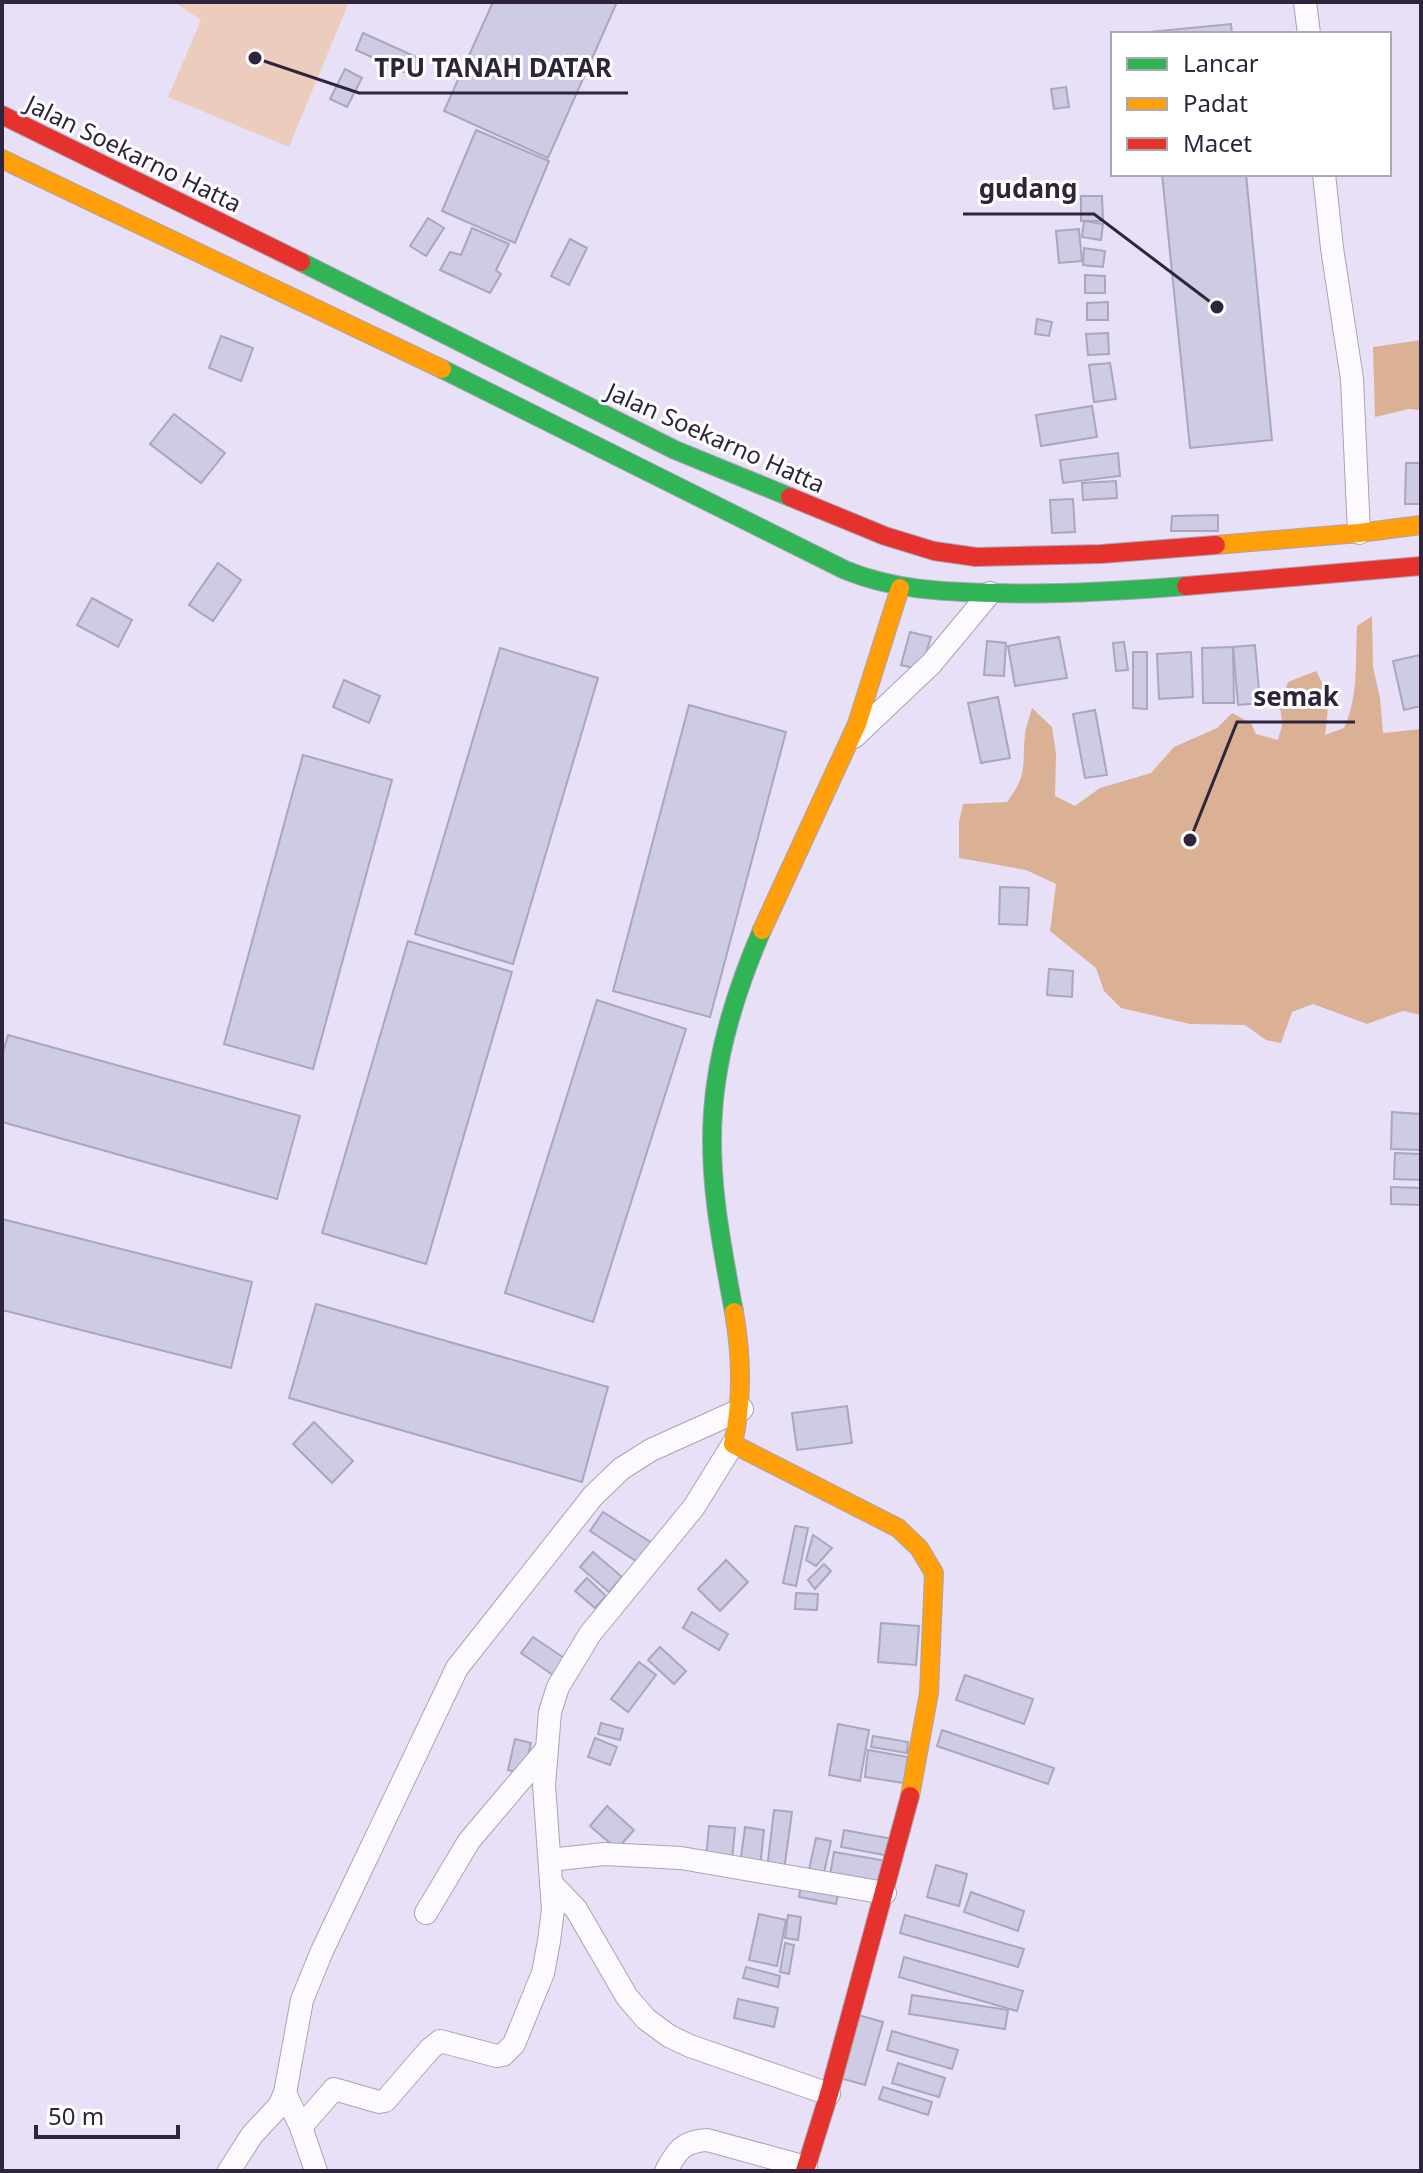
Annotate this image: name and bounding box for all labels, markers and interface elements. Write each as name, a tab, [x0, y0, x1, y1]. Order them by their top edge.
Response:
legend	[1111, 32, 1391, 176]
callout: TPU TANAH DATAR	[359, 43, 628, 93]
text: Lancar	[1183, 46, 1259, 79]
text: TPU TANAH DATAR	[374, 49, 613, 85]
street label: Jalan Soekarno Hatta	[19, 86, 247, 220]
text: Padat	[1183, 86, 1248, 119]
text: Macet	[1183, 126, 1252, 159]
callout: gudang	[963, 164, 1094, 214]
text: gudang	[979, 170, 1077, 206]
street label: Jalan Soekarno Hatta	[600, 373, 830, 500]
callout: semak	[1237, 672, 1355, 722]
text: semak	[1253, 678, 1340, 714]
scale bar	[36, 2089, 178, 2139]
text: 50 m	[48, 2099, 104, 2132]

